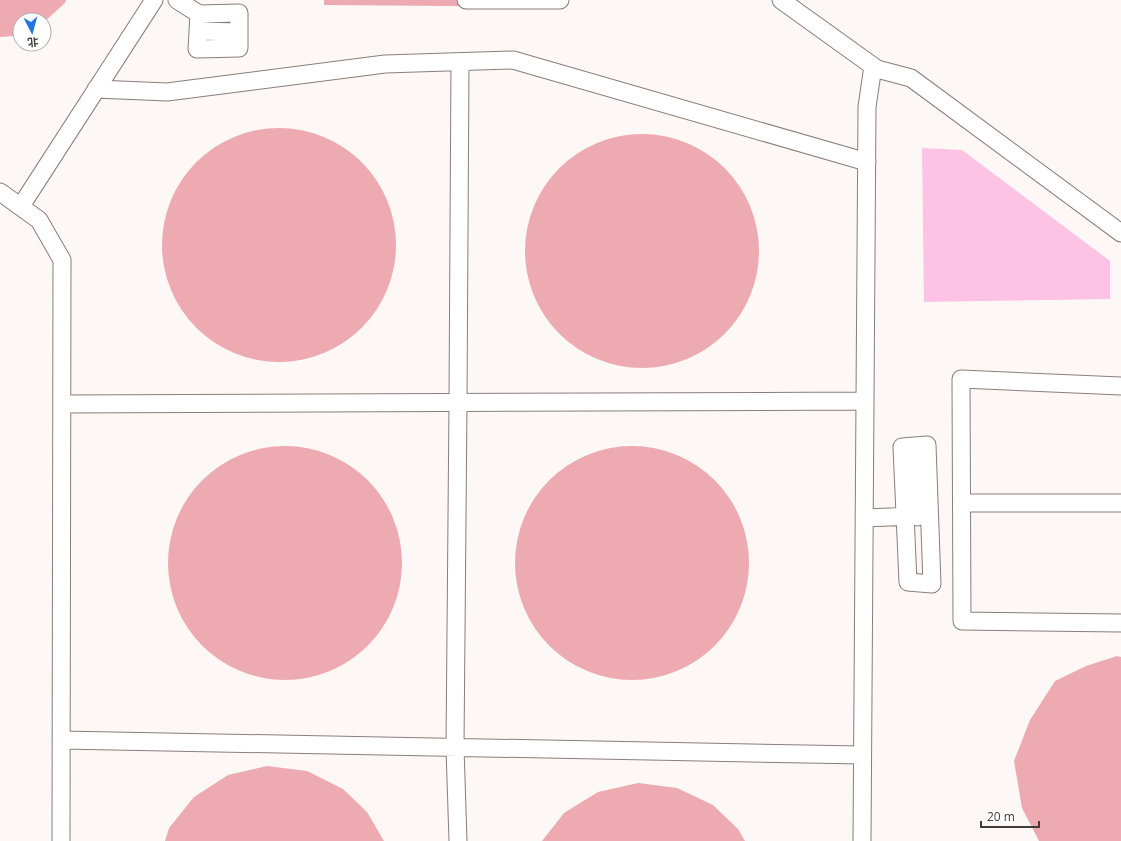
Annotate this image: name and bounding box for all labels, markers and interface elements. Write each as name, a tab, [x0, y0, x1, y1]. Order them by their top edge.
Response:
north arrow	[12, 12, 52, 52]
text: 北	[27, 34, 39, 50]
scale bar	[981, 803, 1039, 829]
text: 20 m	[987, 808, 1015, 825]

